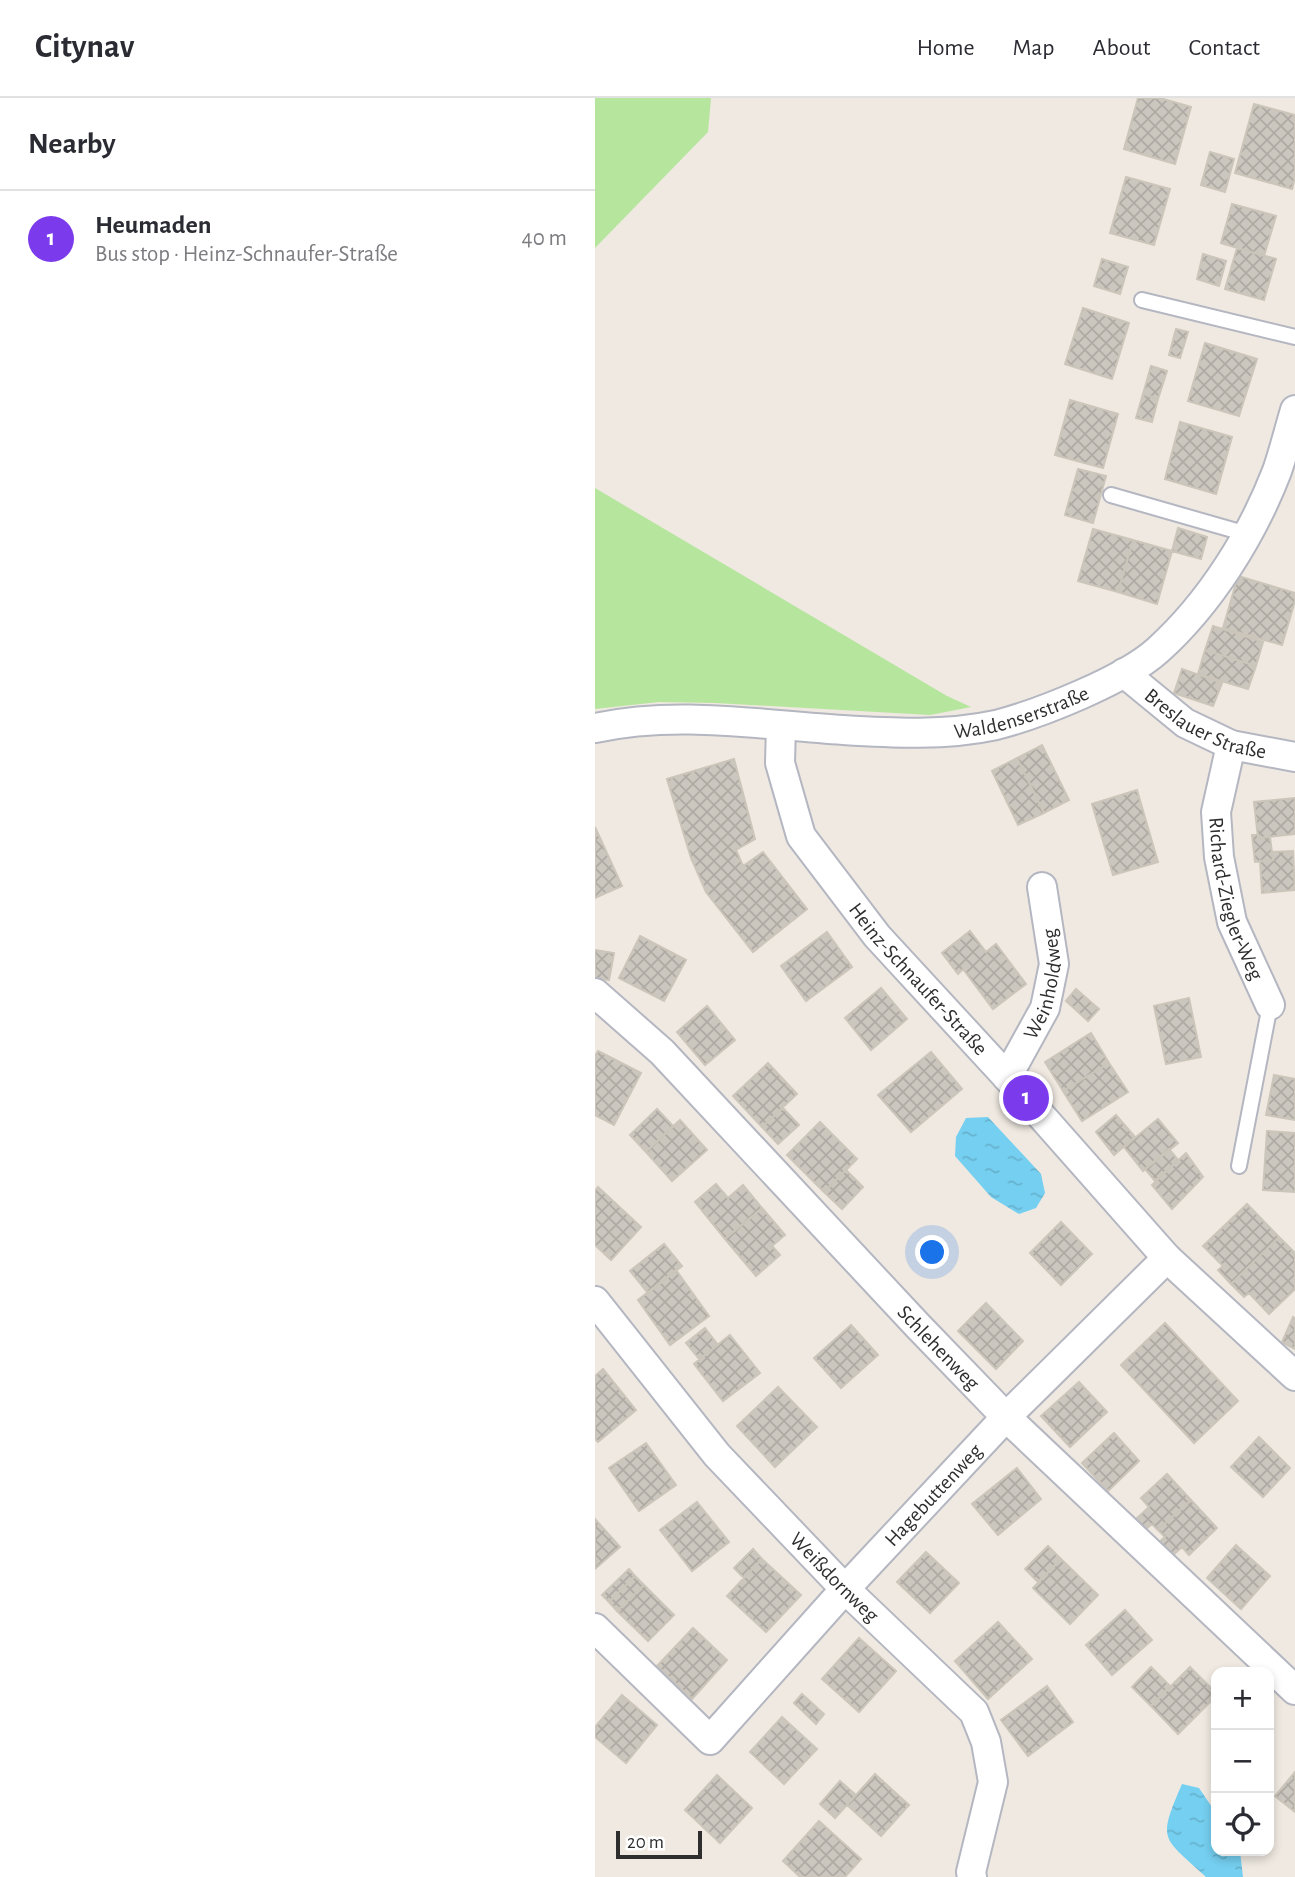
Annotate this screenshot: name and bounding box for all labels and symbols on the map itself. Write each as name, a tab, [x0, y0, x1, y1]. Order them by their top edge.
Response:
street label: Waldenserstraße	[953, 682, 1092, 742]
street label: Breslauer Straße	[1141, 685, 1268, 762]
street label: Richard-Ziegler-Weg	[1205, 816, 1267, 984]
street label: Heinz-Schnaufer-Straße	[845, 899, 991, 1059]
street label: Weinholdweg	[1020, 926, 1065, 1043]
pin: 1	[1003, 1072, 1049, 1124]
your location	[915, 1235, 949, 1269]
street label: Schlehenweg	[893, 1301, 984, 1394]
street label: Hagebuttenweg	[881, 1439, 987, 1551]
street label: Weißdornweg	[786, 1529, 883, 1627]
scale bar	[616, 1828, 702, 1860]

